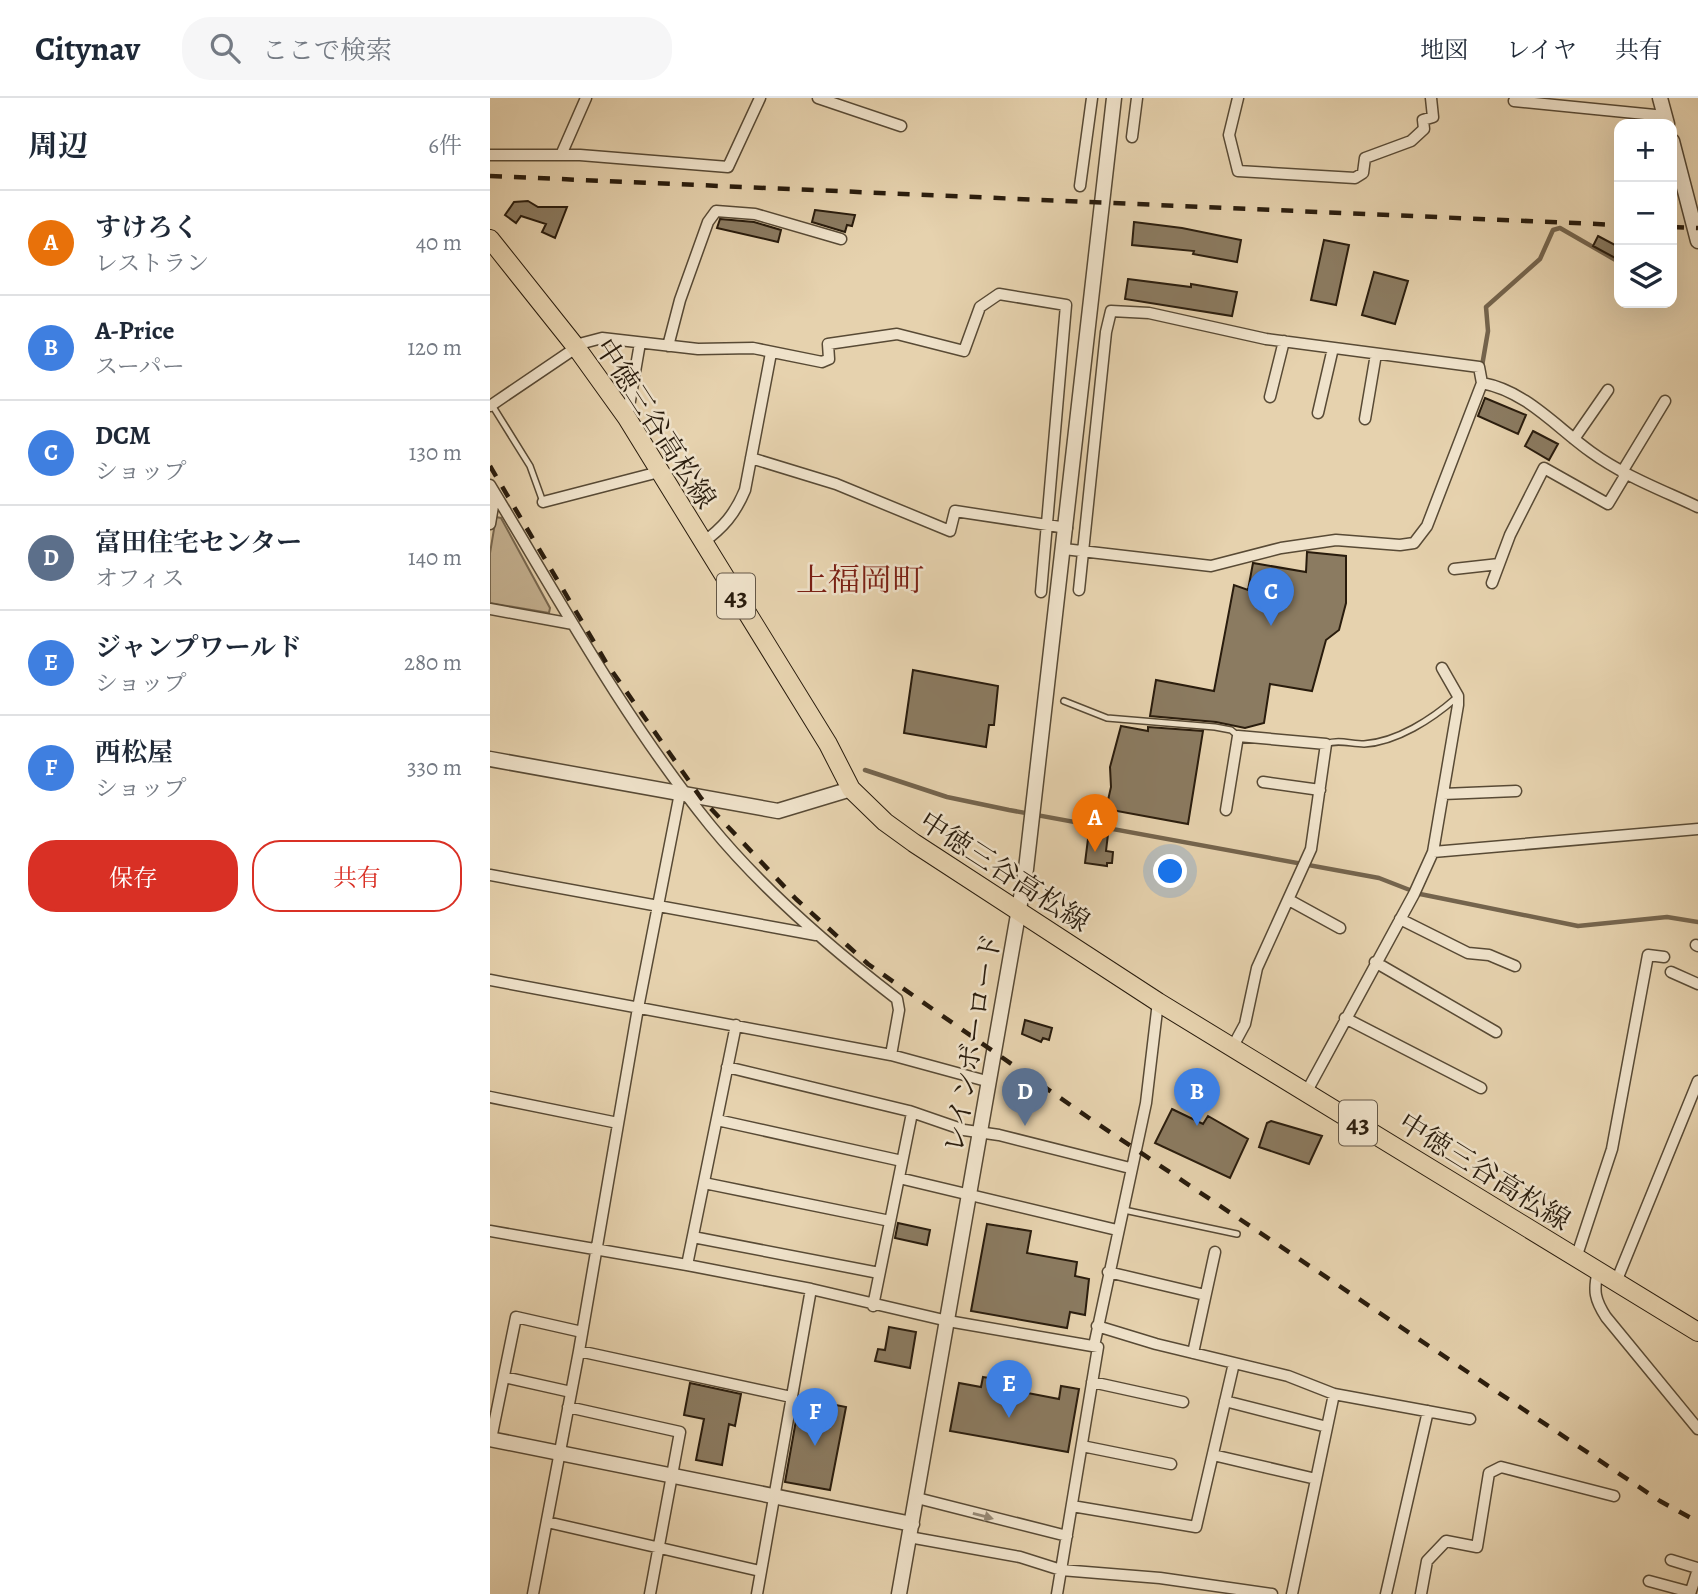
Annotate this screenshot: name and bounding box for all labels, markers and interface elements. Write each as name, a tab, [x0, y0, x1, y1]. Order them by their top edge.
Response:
search box	[182, 17, 672, 80]
text: Citynav	[35, 26, 140, 71]
icon: search	[206, 29, 244, 67]
text: ここで検索	[262, 33, 392, 68]
text: 地図	[1420, 34, 1468, 66]
text: レイヤ	[1506, 34, 1577, 66]
text: 共有	[1615, 34, 1663, 66]
map controls	[1614, 119, 1677, 308]
button: +	[1614, 119, 1677, 182]
text: 周辺	[28, 126, 88, 166]
text: 6件	[428, 130, 462, 161]
button: −	[1614, 182, 1677, 245]
text: すけろく	[95, 210, 199, 245]
text: A	[44, 227, 58, 258]
text: 40 m	[416, 227, 462, 258]
button: layers	[1614, 245, 1677, 308]
text: レストラン	[95, 248, 209, 279]
text: A-Price	[95, 313, 175, 348]
street label: 中徳三谷高松線	[586, 331, 724, 516]
text: B	[44, 332, 58, 363]
text: 120 m	[407, 332, 462, 363]
text: スーパー	[95, 351, 185, 382]
text: DCM	[95, 418, 151, 453]
text: C	[44, 437, 58, 468]
text: 130 m	[409, 437, 462, 468]
text: ショップ	[95, 456, 187, 487]
text: 富田住宅センター	[95, 525, 302, 560]
text: D	[43, 542, 59, 573]
text: 140 m	[408, 542, 462, 573]
district label: 上福岡町	[796, 558, 924, 602]
text: オフィス	[95, 563, 184, 594]
pin: C	[1248, 568, 1294, 626]
road number: 43	[717, 574, 755, 618]
text: ジャンプワールド	[95, 630, 302, 665]
text: E	[44, 647, 58, 678]
text: 280 m	[404, 647, 462, 678]
text: ショップ	[95, 668, 187, 699]
text: 西松屋	[95, 735, 173, 770]
text: F	[45, 752, 57, 783]
text: 330 m	[407, 752, 462, 783]
text: ショップ	[95, 773, 187, 804]
pin: A	[1072, 794, 1118, 852]
street label: 中徳三谷高松線	[912, 803, 1097, 941]
button: 保存	[28, 840, 238, 912]
button: 共有	[252, 840, 462, 912]
your location	[1153, 854, 1187, 888]
street label: レインボーロード	[935, 930, 1011, 1156]
pin: D	[1002, 1068, 1048, 1126]
pin: B	[1174, 1068, 1220, 1126]
road number: 43	[1339, 1100, 1377, 1146]
street label: 中徳三谷高松線	[1391, 1104, 1578, 1240]
pin: E	[986, 1360, 1032, 1418]
pin: F	[792, 1388, 838, 1446]
one-way arrow	[972, 1511, 993, 1521]

